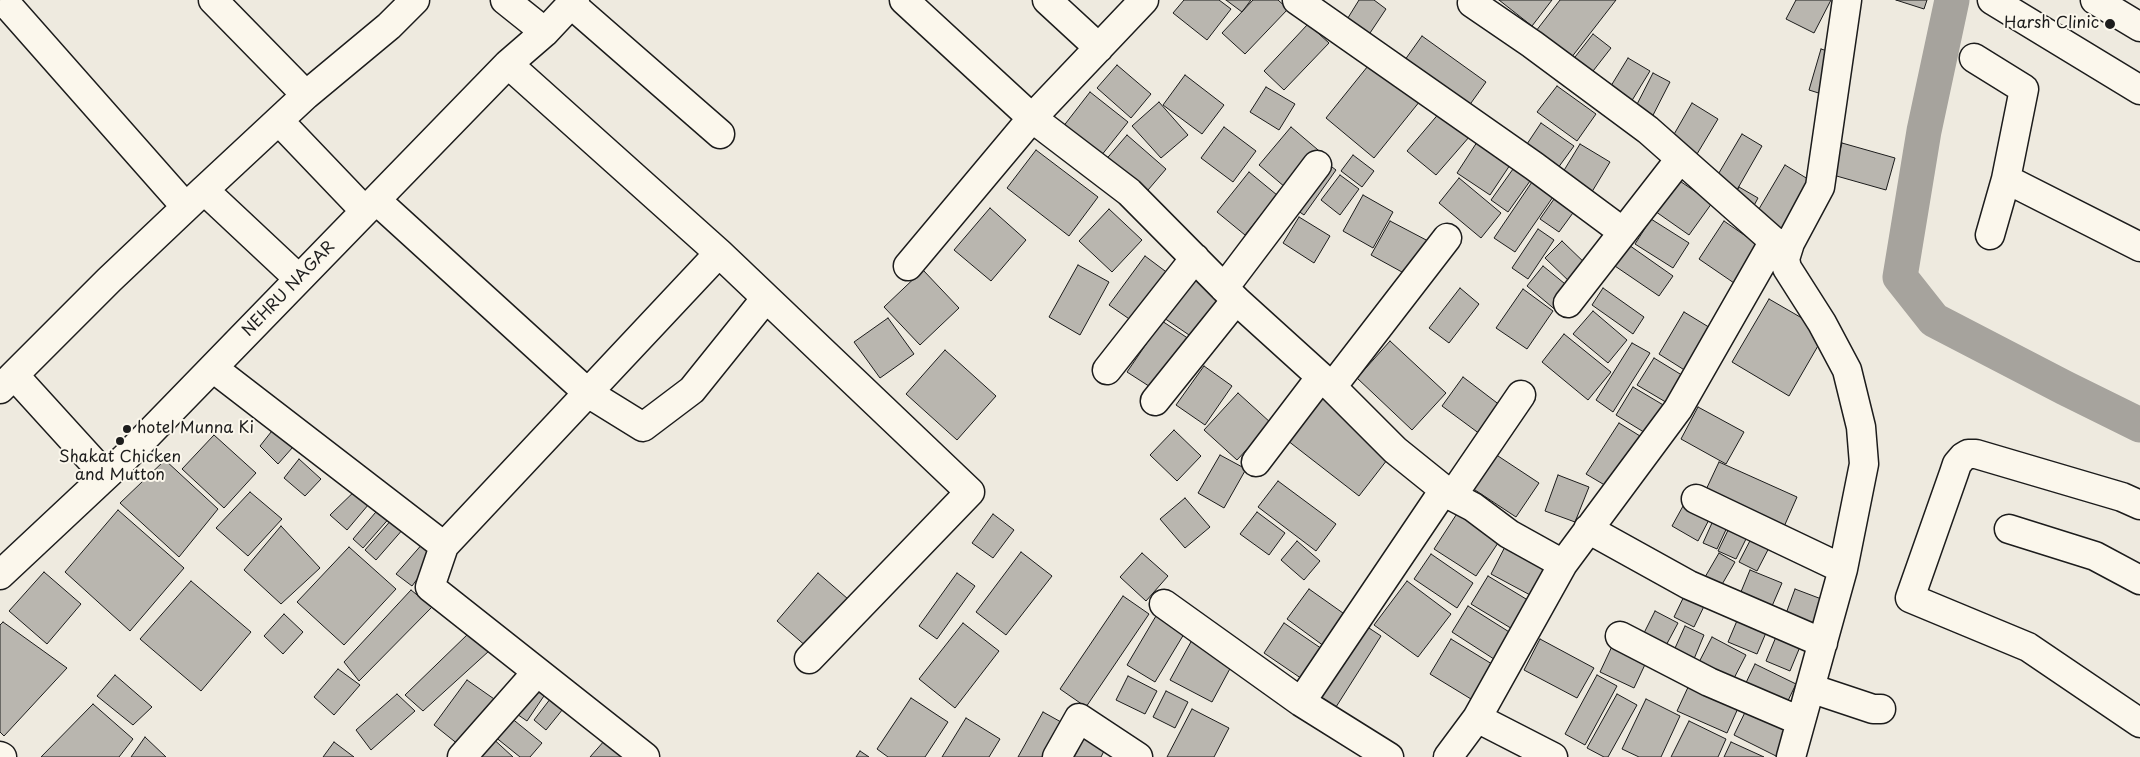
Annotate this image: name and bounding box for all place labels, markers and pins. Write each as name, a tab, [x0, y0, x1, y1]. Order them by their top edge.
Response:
place label: Harsh Clinic	[2004, 14, 2099, 34]
marker: Harsh Clinic	[2103, 17, 2117, 31]
place label: hotel Munna Ki	[137, 419, 254, 439]
marker: hotel Munna Ki	[121, 423, 133, 435]
marker: Shakat Chicken and Mutton	[114, 435, 126, 447]
place label: Shakat Chicken and Mutton	[59, 448, 181, 486]

